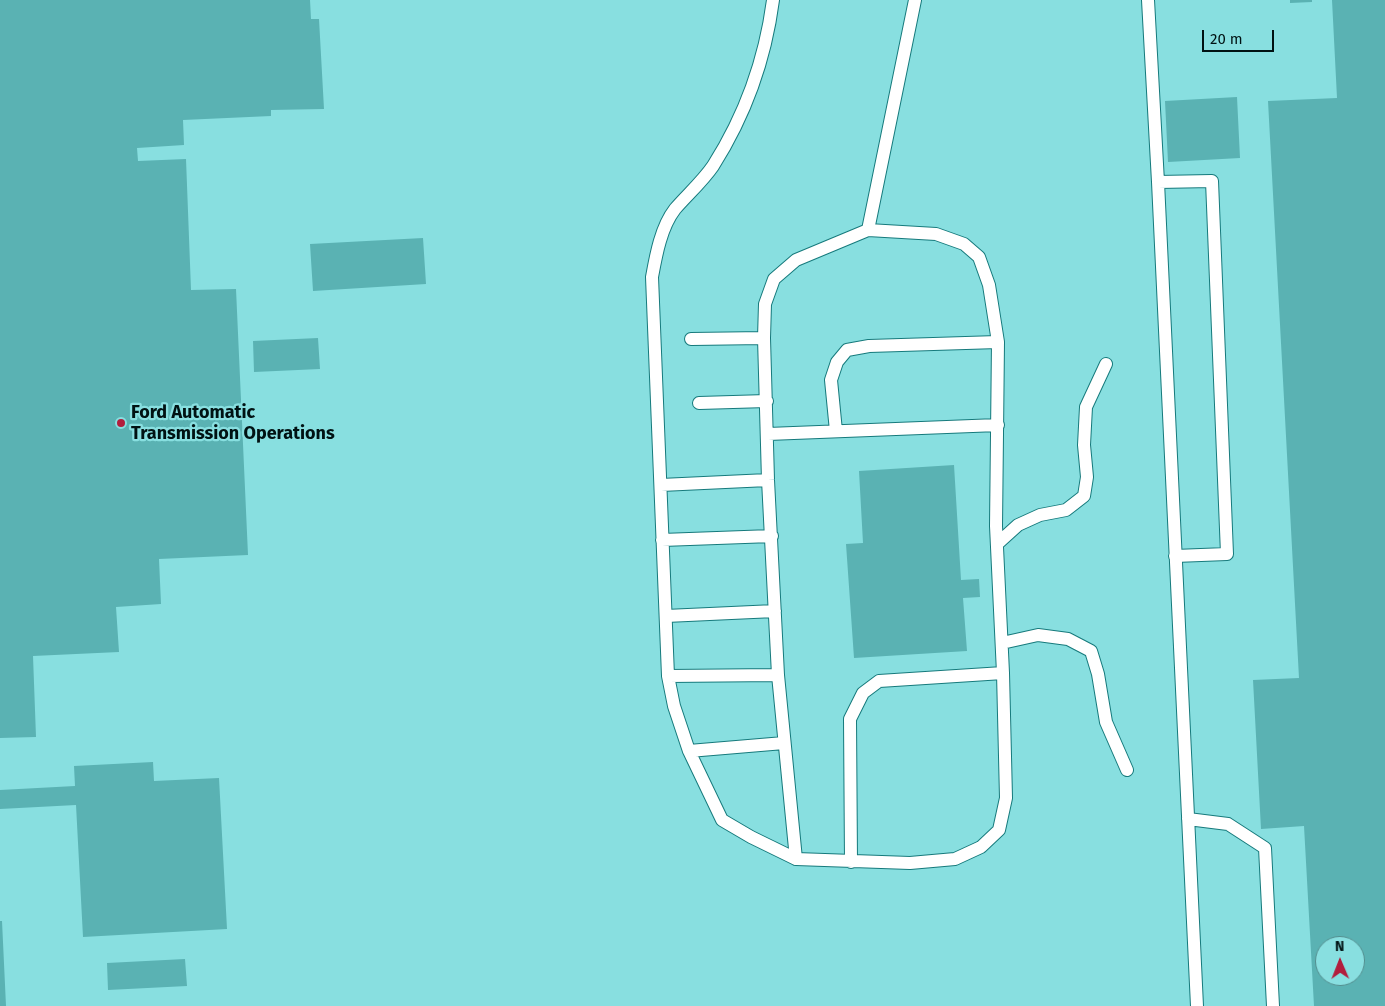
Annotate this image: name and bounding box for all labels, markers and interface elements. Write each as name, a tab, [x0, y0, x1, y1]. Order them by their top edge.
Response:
scale bar	[1205, 20, 1278, 52]
text: 20 m	[1210, 30, 1243, 48]
place label: Ford Automatic Transmission Operations	[131, 402, 335, 444]
marker: Ford Automatic Transmission Operations	[115, 417, 127, 429]
north arrow	[1315, 936, 1365, 986]
text: N	[1335, 938, 1345, 955]

